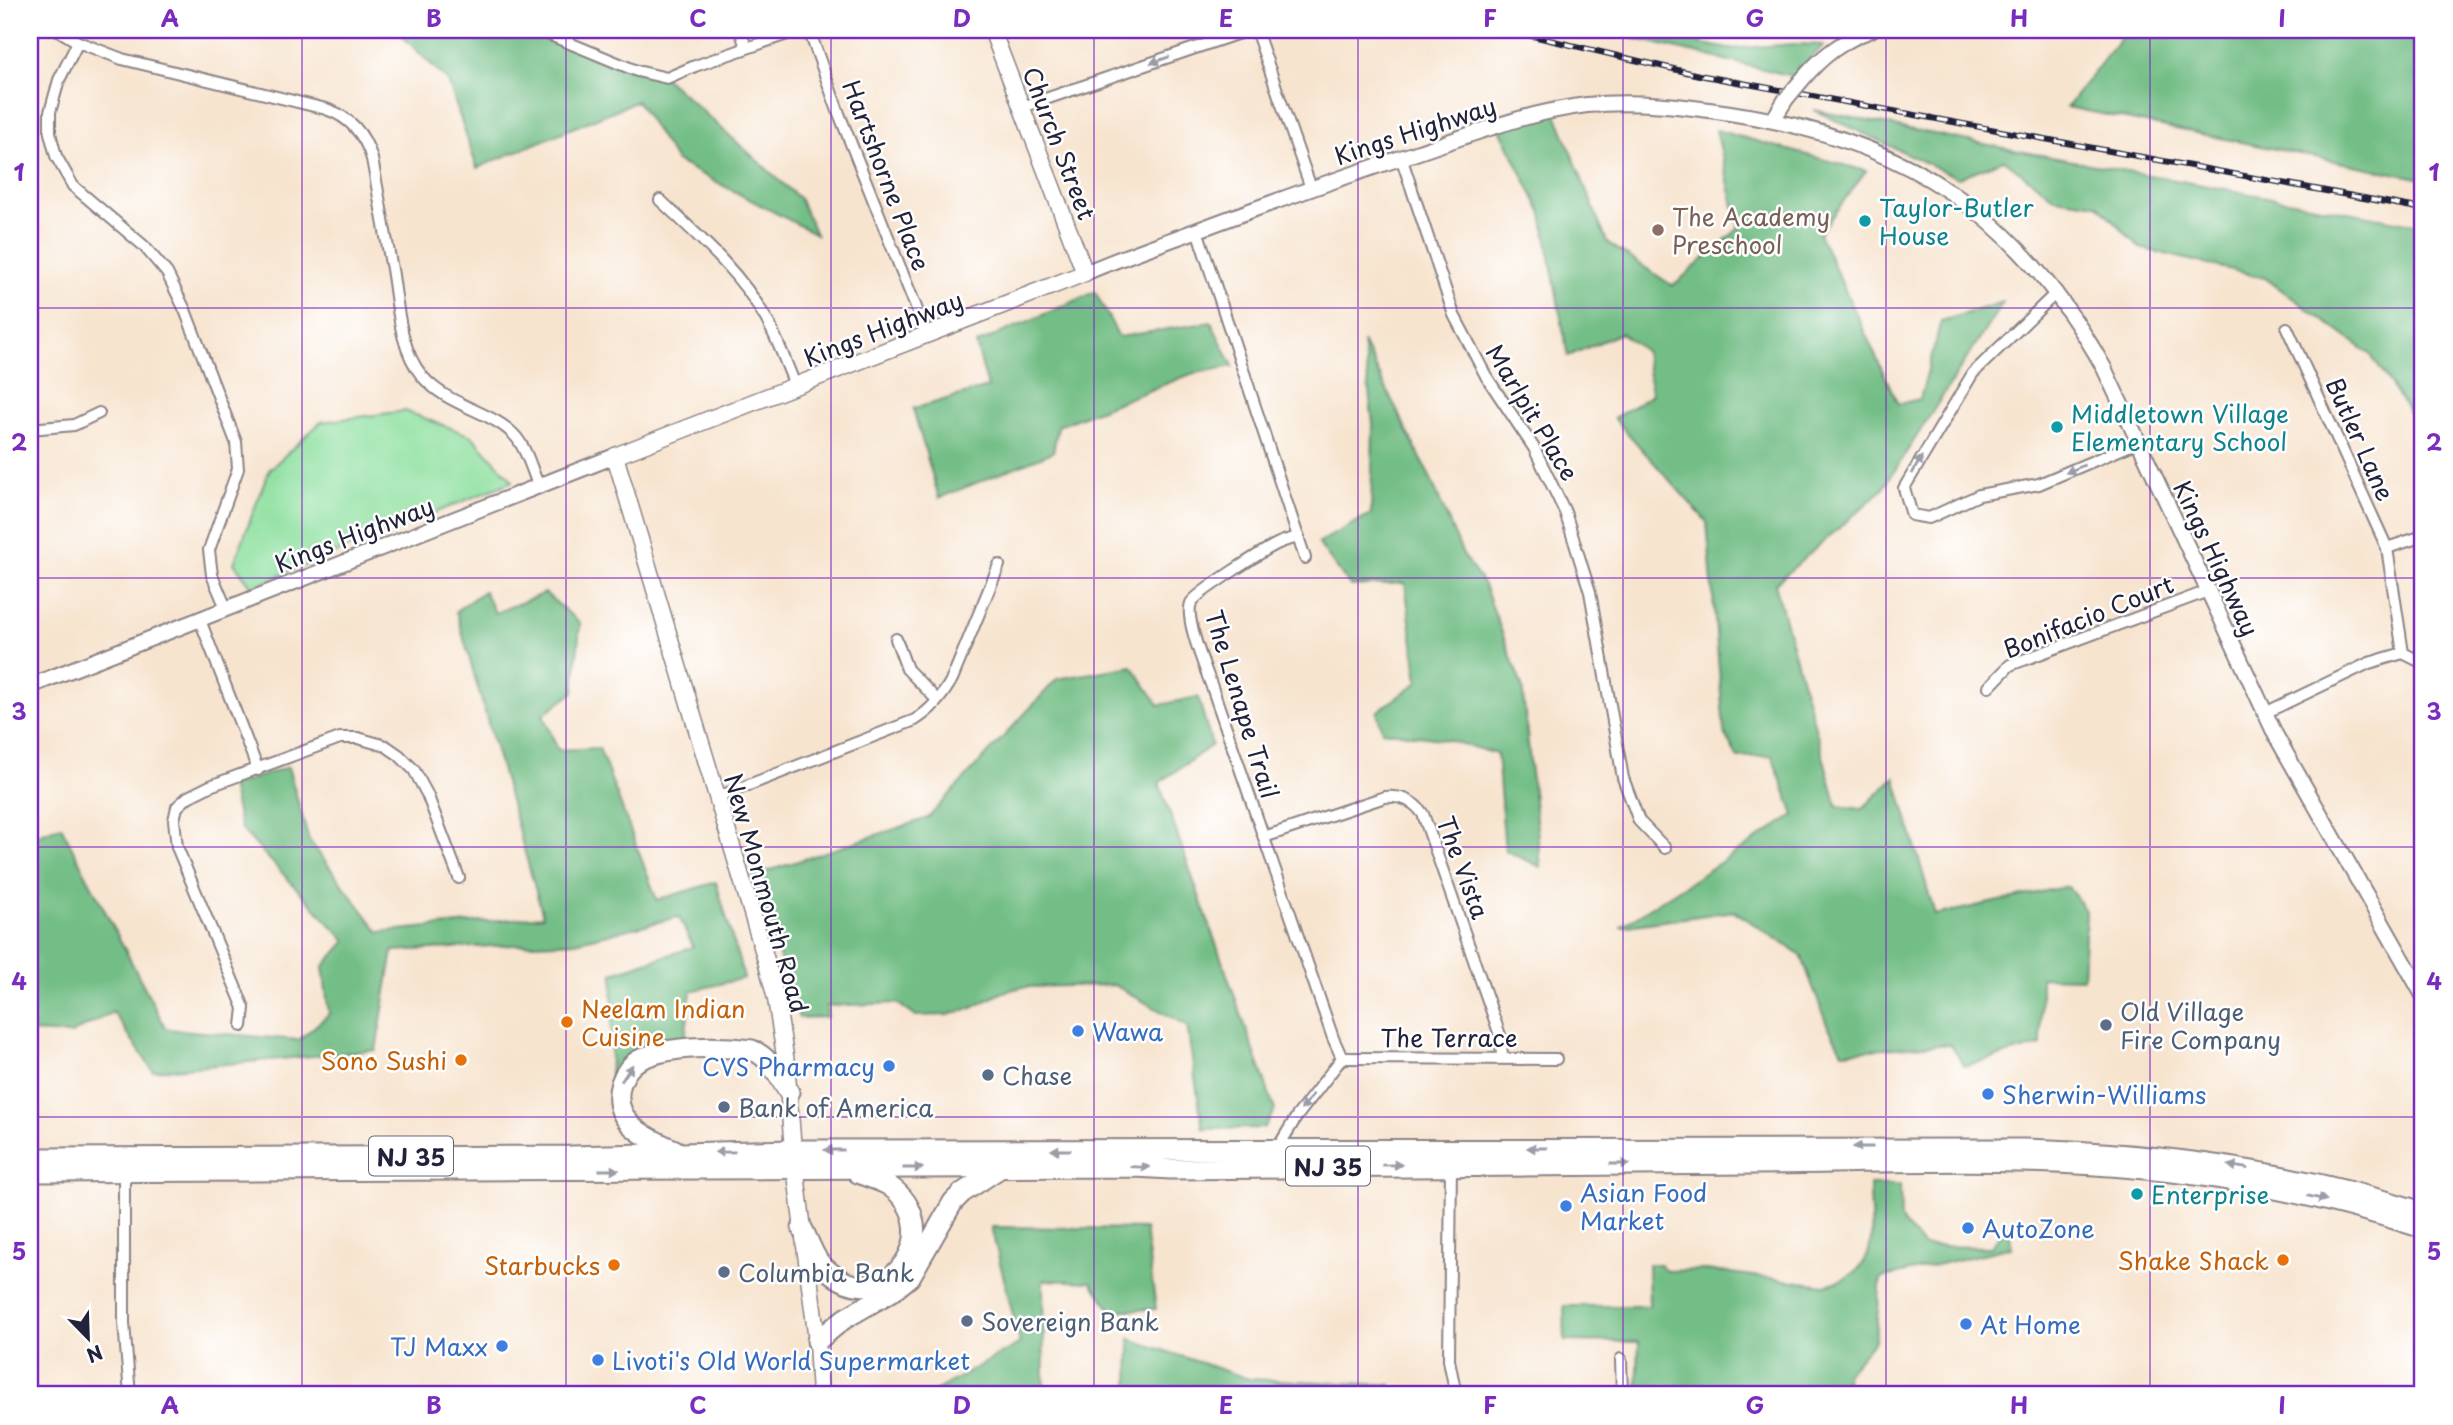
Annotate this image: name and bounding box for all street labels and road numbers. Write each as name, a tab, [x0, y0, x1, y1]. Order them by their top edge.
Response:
street label: Church Street	[1014, 61, 1106, 225]
street label: Hartshorne Place	[834, 74, 940, 276]
street label: Kings Highway	[1330, 87, 1500, 173]
street label: Kings Highway	[798, 281, 968, 375]
street label: Marlpit Place	[1478, 337, 1588, 487]
street label: Butler Lane	[2318, 372, 2404, 506]
street label: Kings Highway	[2165, 474, 2269, 642]
street label: Kings Highway	[269, 487, 439, 581]
street label: Bonifacio Court	[1997, 565, 2179, 667]
street label: The Lenape Trail	[1197, 605, 1289, 803]
street label: New Monmouth Road	[716, 769, 818, 1017]
street label: The Vista	[1429, 811, 1499, 923]
street label: The Terrace	[1380, 1019, 1518, 1055]
road number: NJ 35	[369, 1136, 453, 1176]
road number: NJ 35	[1286, 1147, 1370, 1186]

